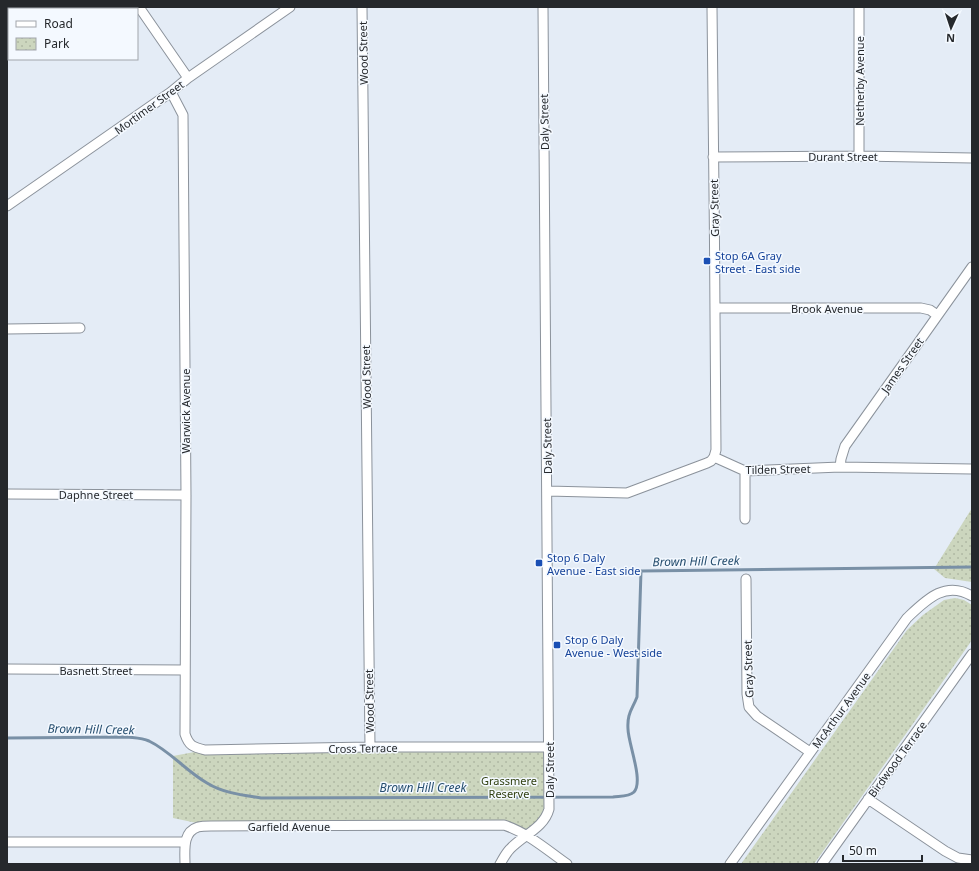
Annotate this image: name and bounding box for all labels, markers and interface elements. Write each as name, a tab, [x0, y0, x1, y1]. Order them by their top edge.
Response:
legend	[8, 8, 138, 60]
north arrow	[931, 8, 971, 48]
text: Road	[44, 15, 73, 32]
street label: Wood Street	[355, 21, 371, 85]
text: N	[946, 31, 955, 46]
text: Park	[44, 35, 70, 52]
street label: Netherby Avenue	[852, 36, 867, 126]
street label: Mortimer Street	[111, 77, 187, 137]
street label: Daly Street	[536, 94, 552, 150]
street label: Durant Street	[808, 149, 878, 164]
street label: Gray Street	[706, 179, 722, 237]
place label: Stop 6A Gray Street - East side	[715, 248, 800, 276]
marker: Stop 6A Gray Street - East side	[702, 256, 712, 266]
street label: Brook Avenue	[791, 301, 863, 316]
street label: James Street	[877, 334, 927, 397]
street label: Wood Street	[358, 345, 374, 409]
street label: Warwick Avenue	[178, 369, 193, 453]
street label: Daly Street	[539, 418, 555, 474]
street label: Tilden Street	[745, 461, 811, 477]
street label: Daphne Street	[59, 487, 133, 502]
place label: Stop 6 Daly Avenue - East side	[547, 550, 640, 578]
water label: Brown Hill Creek	[652, 552, 741, 570]
marker: Stop 6 Daly Avenue - East side	[534, 558, 544, 568]
place label: Stop 6 Daly Avenue - West side	[565, 632, 662, 660]
marker: Stop 6 Daly Avenue - West side	[552, 640, 562, 650]
street label: Gray Street	[739, 640, 757, 698]
street label: Basnett Street	[59, 663, 133, 678]
street label: Wood Street	[361, 669, 377, 733]
street label: McArthur Avenue	[808, 669, 874, 751]
street label: Birdwood Terrace	[864, 718, 930, 800]
water label: Brown Hill Creek	[47, 720, 136, 738]
street label: Cross Terrace	[328, 740, 398, 756]
street label: Daly Street	[542, 742, 557, 798]
park label: Grassmere Reserve	[481, 773, 537, 801]
water label: Brown Hill Creek	[379, 779, 468, 796]
street label: Garfield Avenue	[248, 819, 330, 834]
scale bar	[843, 837, 922, 863]
text: 50 m	[849, 842, 877, 859]

